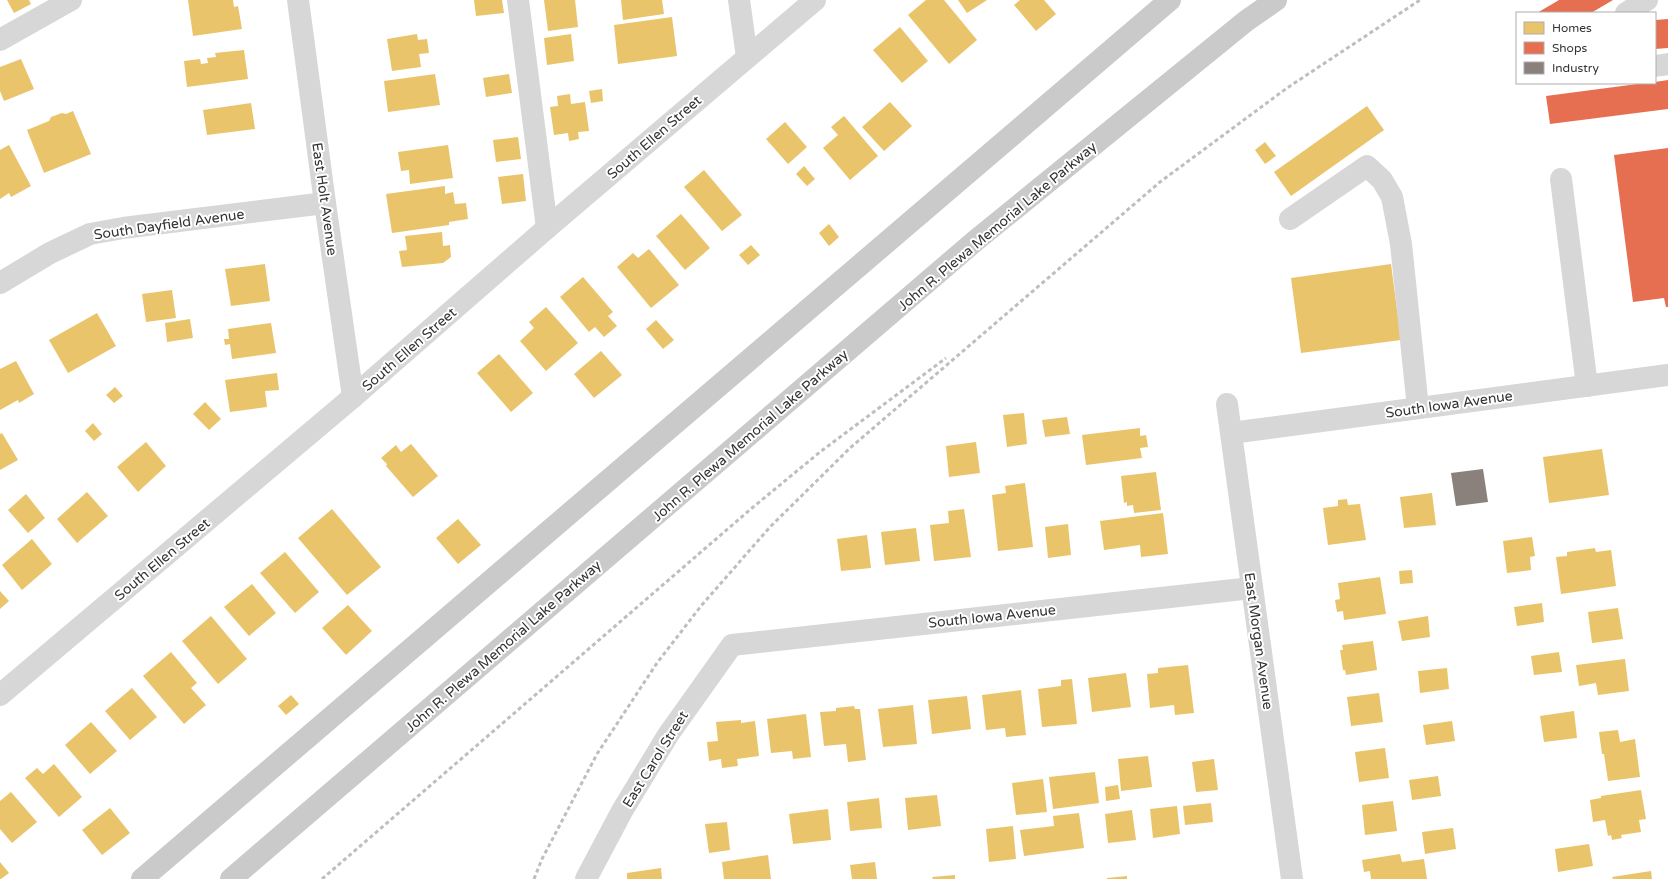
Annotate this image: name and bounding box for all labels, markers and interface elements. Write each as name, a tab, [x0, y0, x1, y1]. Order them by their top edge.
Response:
legend	[1516, 12, 1656, 84]
text: Homes	[1552, 21, 1592, 35]
text: Shops	[1552, 41, 1587, 55]
text: Industry	[1552, 61, 1599, 75]
street label: South Ellen Street	[604, 91, 705, 183]
street label: John R. Plewa Memorial Lake Parkway	[895, 138, 1100, 314]
street label: East Holt Avenue	[308, 142, 341, 257]
street label: South Dayfield Avenue	[93, 206, 245, 243]
street label: South Ellen Street	[359, 303, 460, 395]
street label: John R. Plewa Memorial Lake Parkway	[649, 345, 852, 525]
street label: South Iowa Avenue	[1385, 387, 1514, 422]
street label: South Ellen Street	[111, 514, 214, 604]
street label: John R. Plewa Memorial Lake Parkway	[402, 556, 605, 736]
street label: East Morgan Avenue	[1240, 571, 1277, 711]
street label: South Iowa Avenue	[928, 601, 1057, 632]
street label: East Carol Street	[619, 707, 692, 811]

